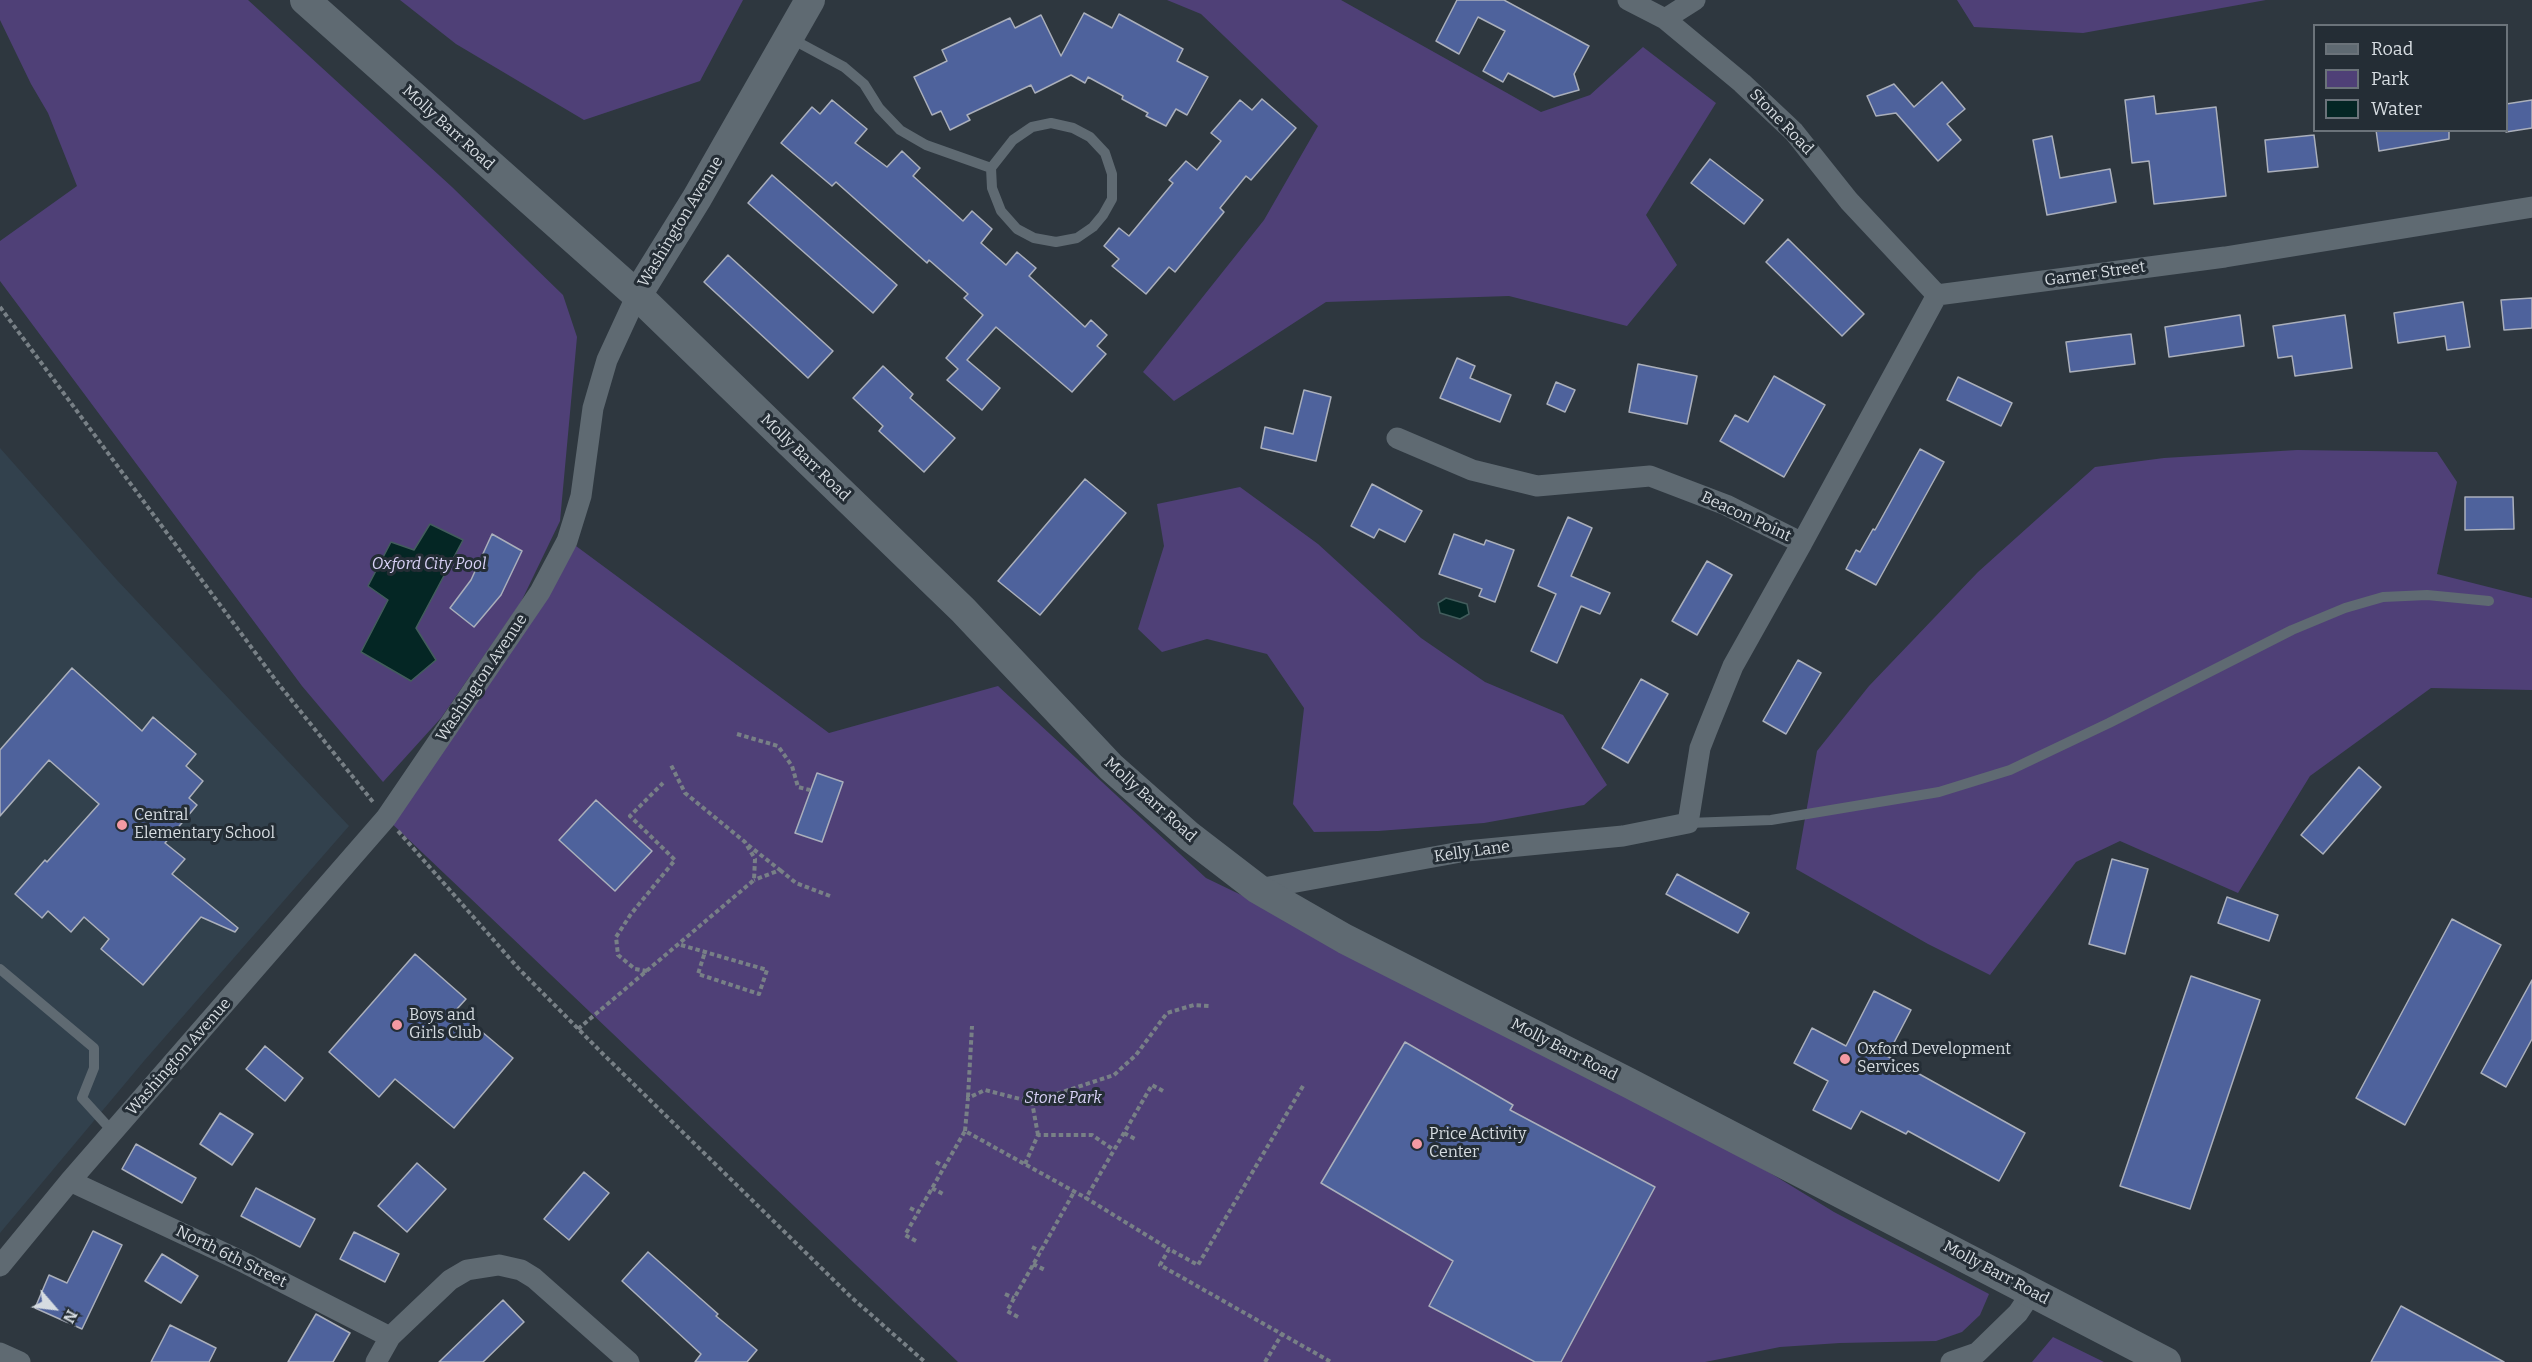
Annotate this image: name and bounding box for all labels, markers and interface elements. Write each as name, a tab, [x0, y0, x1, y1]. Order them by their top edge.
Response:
legend	[2313, 24, 2508, 132]
text: Road	[2371, 38, 2413, 60]
text: Park	[2371, 68, 2409, 90]
street label: Molly Barr Road	[398, 82, 498, 174]
street label: Stone Road	[1745, 85, 1817, 159]
text: Water	[2371, 98, 2422, 120]
street label: Washington Avenue	[634, 153, 728, 291]
street label: Garner Street	[2043, 257, 2147, 291]
street label: Molly Barr Road	[756, 410, 854, 506]
street label: Beacon Point	[1698, 488, 1794, 546]
park label: Oxford City Pool	[372, 555, 486, 575]
street label: Washington Avenue	[432, 611, 532, 745]
street label: Molly Barr Road	[1100, 754, 1200, 846]
place label: Central Elementary School	[134, 806, 275, 844]
marker: Central Elementary School	[115, 818, 129, 832]
street label: Kelly Lane	[1433, 837, 1511, 867]
street label: Washington Avenue	[123, 994, 235, 1120]
place label: Boys and Girls Club	[409, 1006, 481, 1044]
street label: Molly Barr Road	[1507, 1015, 1621, 1085]
marker: Boys and Girls Club	[390, 1018, 404, 1032]
place label: Oxford Development Services	[1857, 1040, 2011, 1078]
marker: Oxford Development Services	[1838, 1052, 1852, 1066]
park label: Stone Park	[1024, 1089, 1102, 1109]
place label: Price Activity Center	[1429, 1125, 1526, 1163]
marker: Price Activity Center	[1410, 1137, 1424, 1151]
street label: North 6th Street	[172, 1222, 290, 1292]
street label: Molly Barr Road	[1940, 1237, 2052, 1309]
north arrow	[24, 1278, 84, 1338]
text: N	[59, 1307, 82, 1327]

